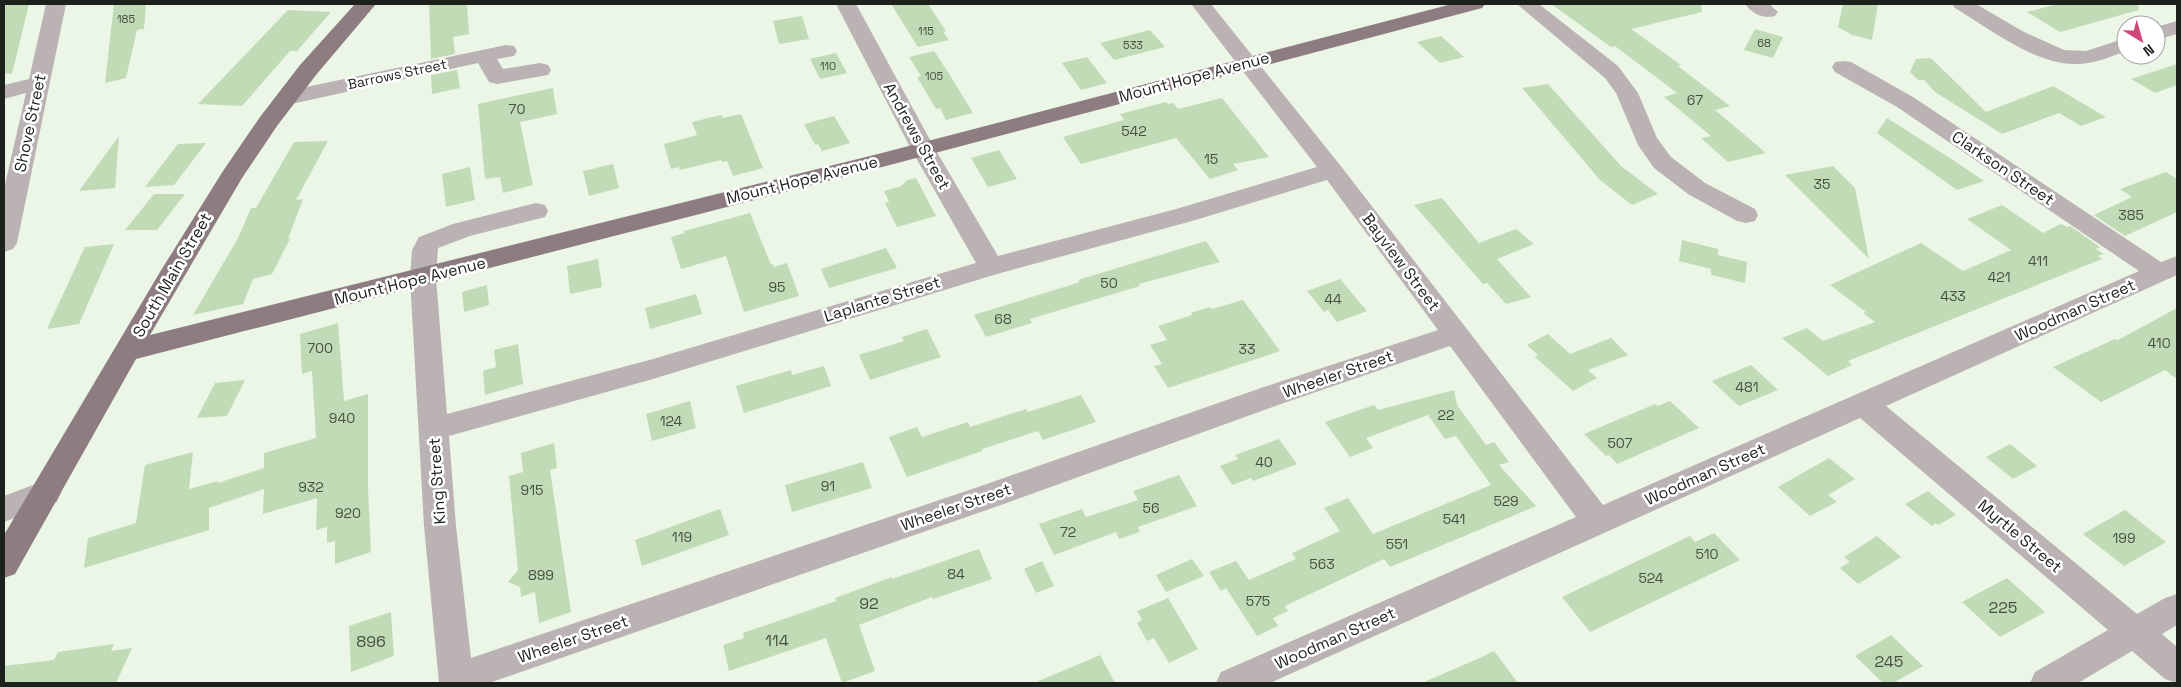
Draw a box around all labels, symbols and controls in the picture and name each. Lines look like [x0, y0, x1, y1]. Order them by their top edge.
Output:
house number: 185 [117, 12, 135, 26]
north arrow [2116, 15, 2166, 65]
house number: 115 [918, 24, 934, 38]
house number: 68 [1757, 36, 1771, 50]
house number: 533 [1123, 38, 1143, 52]
text: N [2140, 40, 2158, 60]
street label: Mount Hope Avenue [1116, 47, 1272, 107]
street label: Barrows Street [346, 55, 448, 93]
house number: 110 [820, 59, 836, 73]
house number: 105 [925, 69, 944, 83]
street label: Shove Street [9, 72, 51, 174]
street label: Andrews Street [879, 79, 955, 193]
house number: 67 [1687, 91, 1703, 109]
house number: 70 [509, 100, 525, 118]
house number: 542 [1121, 122, 1147, 140]
street label: Clarkson Street [1948, 126, 2058, 210]
house number: 15 [1204, 150, 1218, 168]
street label: Mount Hope Avenue [724, 151, 880, 209]
house number: 35 [1814, 175, 1830, 193]
house number: 385 [2118, 206, 2144, 224]
street label: South Main Street [128, 209, 216, 341]
street label: Bayview Street [1357, 209, 1445, 315]
street label: Mount Hope Avenue [332, 252, 488, 310]
house number: 411 [2028, 252, 2048, 270]
house number: 421 [1987, 268, 2011, 286]
street label: Laplante Street [821, 271, 943, 327]
house number: 50 [1100, 274, 1118, 292]
street label: Woodman Street [2012, 274, 2138, 346]
house number: 95 [769, 278, 785, 296]
house number: 433 [1940, 287, 1966, 305]
house number: 44 [1324, 290, 1342, 308]
house number: 68 [994, 310, 1012, 328]
house number: 410 [2147, 334, 2171, 352]
house number: 700 [307, 339, 333, 357]
house number: 33 [1239, 340, 1255, 358]
street label: Wheeler Street [1280, 345, 1396, 403]
house number: 481 [1735, 378, 1759, 396]
house number: 22 [1438, 406, 1454, 424]
house number: 940 [329, 409, 355, 427]
house number: 124 [660, 412, 683, 430]
house number: 507 [1607, 434, 1633, 452]
street label: King Street [423, 437, 451, 525]
street label: Woodman Street [1642, 438, 1768, 510]
house number: 40 [1255, 453, 1273, 471]
house number: 91 [821, 477, 835, 495]
house number: 932 [298, 478, 324, 496]
street label: Wheeler Street [898, 478, 1014, 536]
house number: 915 [521, 481, 543, 499]
house number: 529 [1493, 492, 1519, 510]
street label: Myrtle Street [1974, 495, 2066, 577]
house number: 56 [1143, 499, 1159, 517]
house number: 920 [335, 504, 361, 522]
house number: 541 [1443, 510, 1465, 528]
house number: 72 [1060, 523, 1076, 541]
house number: 119 [672, 528, 692, 546]
house number: 199 [2113, 529, 2136, 547]
house number: 551 [1386, 535, 1408, 553]
house number: 510 [1695, 545, 1719, 563]
house number: 563 [1309, 555, 1335, 573]
house number: 84 [947, 565, 965, 583]
house number: 899 [528, 566, 554, 584]
house number: 524 [1638, 569, 1664, 587]
house number: 575 [1246, 592, 1270, 610]
house number: 92 [859, 593, 879, 614]
house number: 225 [1989, 597, 2017, 618]
street label: Woodman Street [1272, 602, 1398, 674]
street label: Wheeler Street [515, 610, 631, 668]
house number: 114 [765, 630, 789, 651]
house number: 896 [356, 631, 386, 652]
house number: 245 [1875, 651, 1903, 672]

